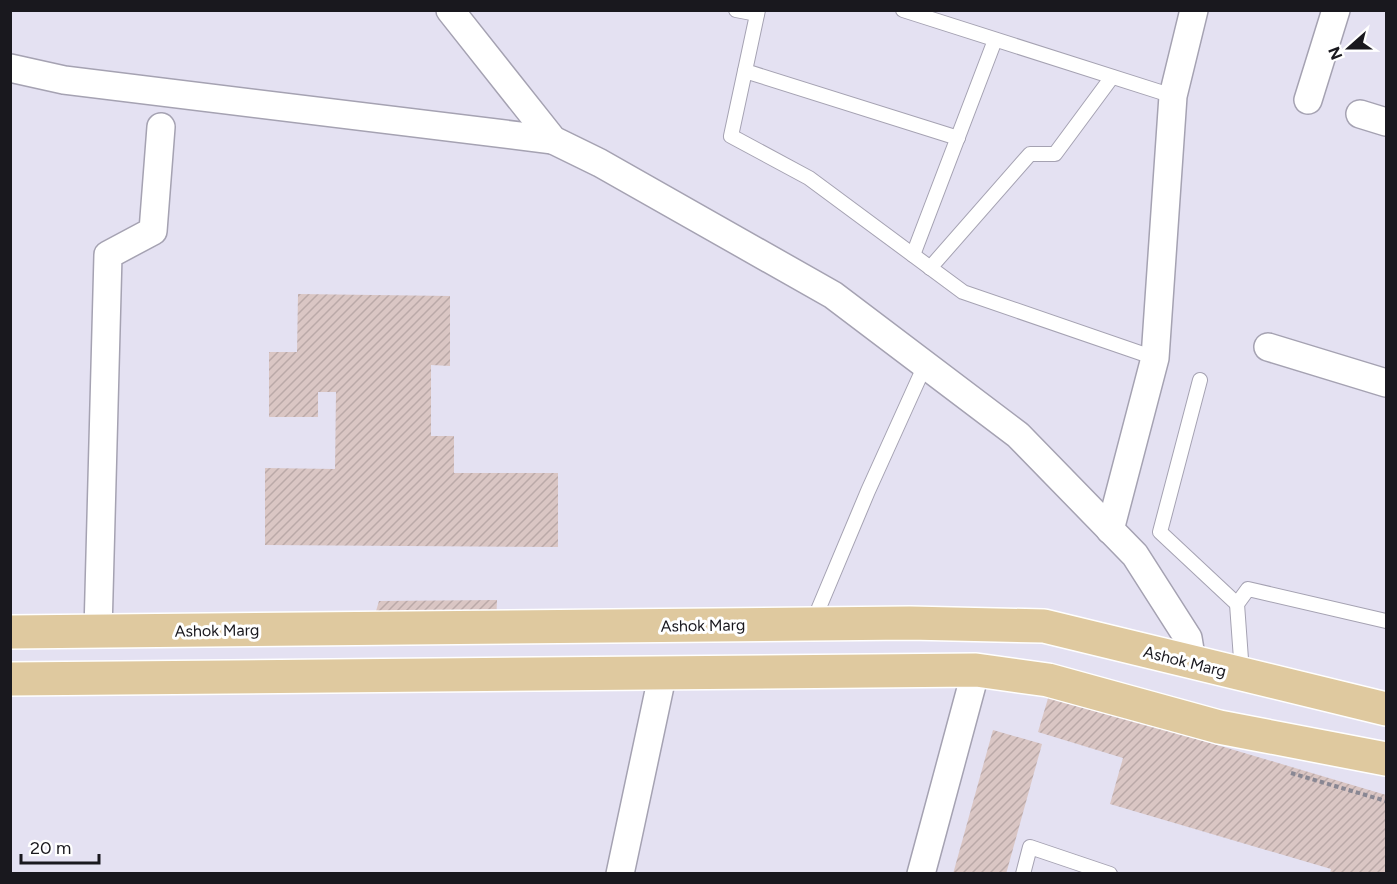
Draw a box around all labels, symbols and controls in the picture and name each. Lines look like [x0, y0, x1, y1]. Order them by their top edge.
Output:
north arrow [1319, 18, 1379, 78]
text: N [1324, 44, 1347, 62]
street label: Ashok Marg [660, 615, 746, 636]
street label: Ashok Marg [174, 620, 260, 641]
street label: Ashok Marg [1141, 642, 1228, 681]
scale bar [21, 827, 99, 865]
text: 20 m [30, 837, 71, 859]

